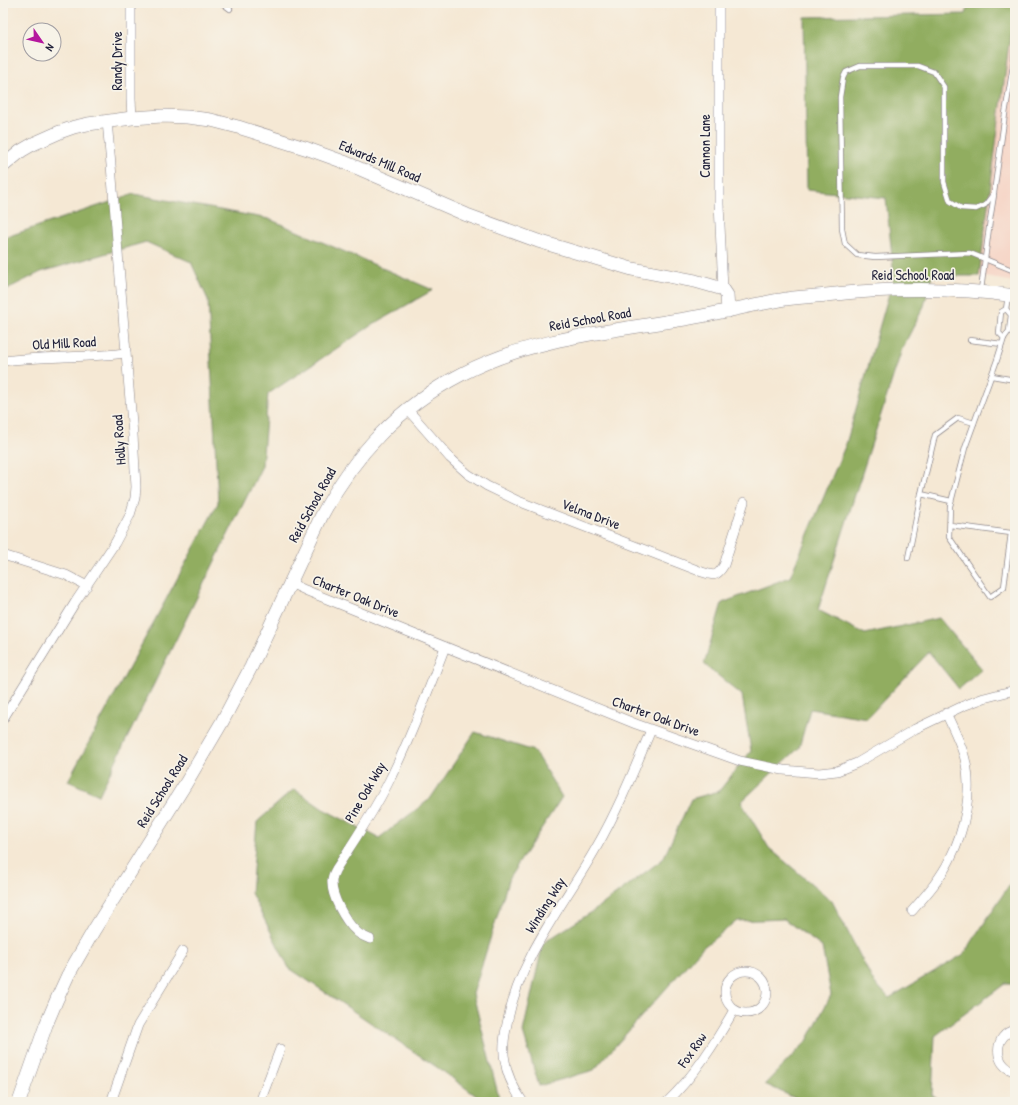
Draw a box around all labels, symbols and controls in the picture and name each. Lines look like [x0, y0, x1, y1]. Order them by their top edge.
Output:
north arrow [22, 22, 62, 62]
street label: Randy Drive [107, 31, 127, 91]
text: N [43, 41, 58, 54]
street label: Cannon Lane [695, 114, 714, 178]
street label: Edwards Mill Road [337, 135, 424, 186]
street label: Reid School Road [872, 265, 955, 284]
street label: Reid School Road [548, 302, 633, 335]
street label: Old Mill Road [32, 331, 97, 354]
street label: Holly Road [107, 414, 131, 466]
street label: Reid School Road [283, 464, 340, 546]
street label: Velma Drive [559, 494, 624, 534]
street label: Charter Oak Drive [310, 569, 403, 622]
street label: Charter Oak Drive [610, 691, 703, 740]
street label: Reid School Road [132, 750, 192, 831]
street label: Pine Oak Way [340, 758, 391, 826]
street label: Winding Way [520, 873, 570, 937]
street label: Fox Row [672, 1028, 711, 1072]

